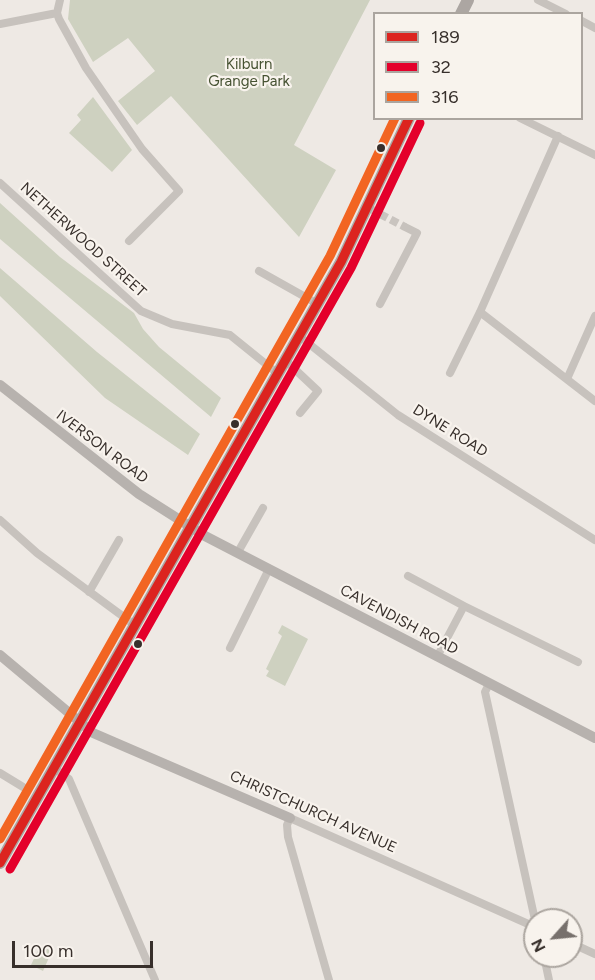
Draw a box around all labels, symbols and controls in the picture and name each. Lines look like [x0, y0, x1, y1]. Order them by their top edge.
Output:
legend [373, 12, 583, 120]
text: 189 [431, 26, 460, 48]
park label: Kilburn Grange Park [208, 56, 290, 91]
text: 32 [431, 56, 451, 78]
text: 316 [431, 86, 458, 108]
unlabelled marker [375, 142, 387, 154]
street label: NETHERWOOD STREET [16, 179, 150, 301]
street label: DYNE ROAD [409, 401, 491, 461]
street label: IVERSON ROAD [52, 407, 152, 487]
unlabelled marker [229, 418, 241, 430]
street label: CAVENDISH ROAD [337, 581, 461, 659]
unlabelled marker [132, 638, 144, 650]
street label: CHRISTCHURCH AVENUE [227, 767, 399, 857]
north arrow [523, 908, 583, 968]
scale bar [15, 929, 156, 967]
text: N [527, 936, 550, 955]
text: 100 m [23, 940, 73, 962]

